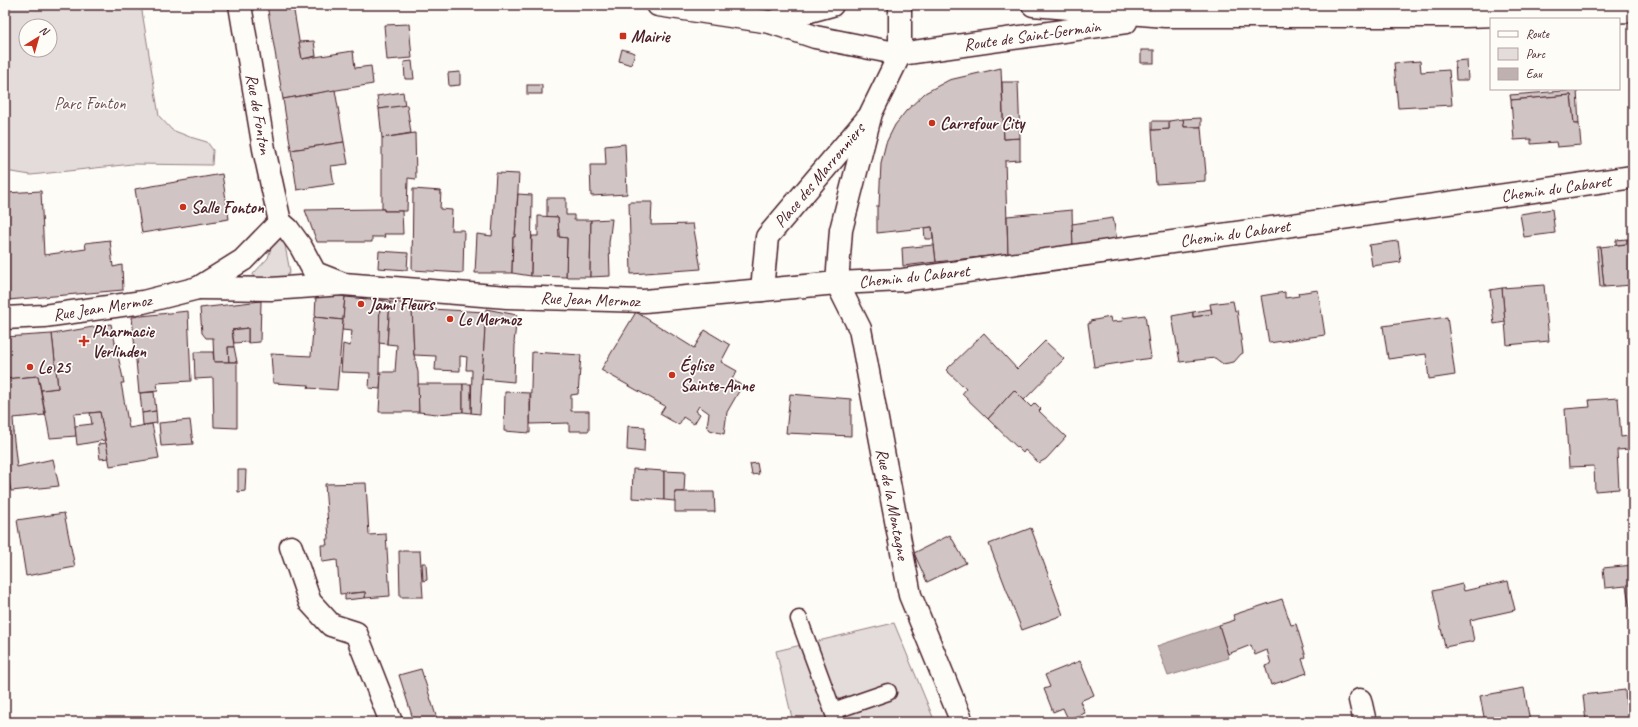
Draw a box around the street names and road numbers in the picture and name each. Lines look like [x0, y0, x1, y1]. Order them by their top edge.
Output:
street label: Route de Saint-Germain [962, 15, 1103, 55]
street label: Rue de Fonton [241, 72, 276, 157]
street label: Place des Marronniers [770, 117, 871, 232]
street label: Chemin du Cabaret [1500, 170, 1615, 207]
street label: Chemin du Cabaret [1179, 215, 1294, 252]
street label: Chemin du Cabaret [858, 260, 973, 293]
street label: Rue Jean Mermoz [540, 287, 642, 312]
street label: Rue Jean Mermoz [51, 289, 154, 326]
street label: Rue de la Montagne [871, 447, 914, 563]

